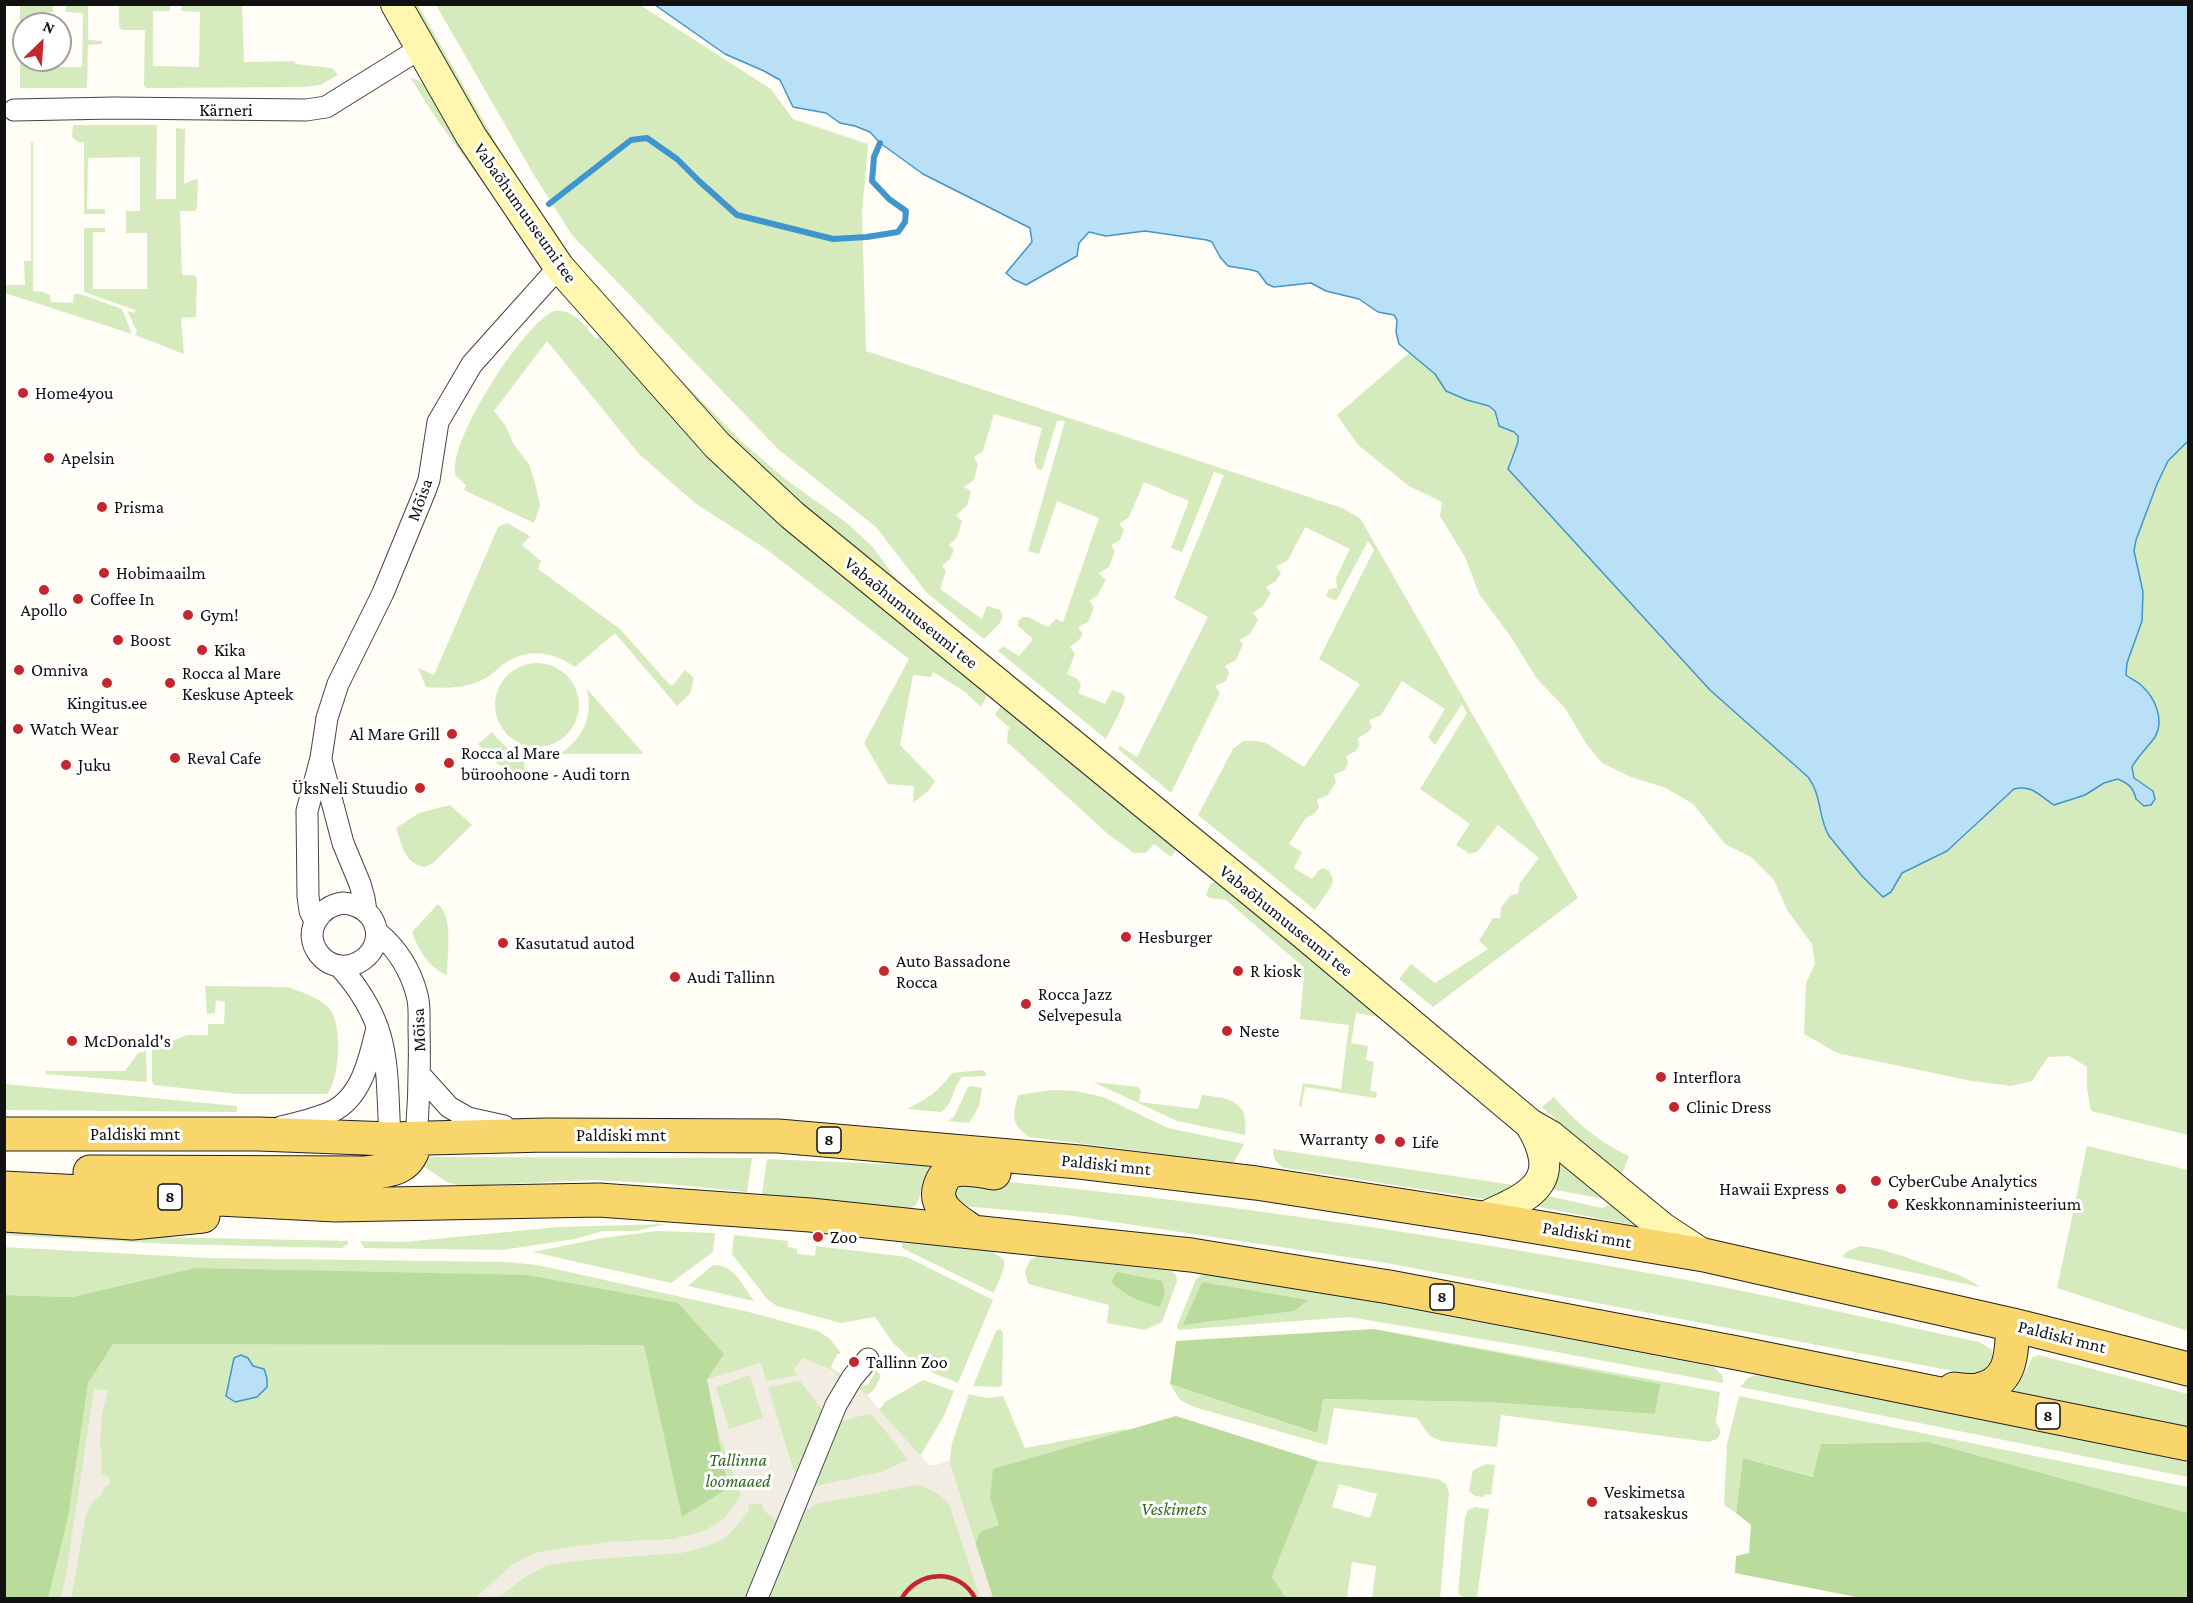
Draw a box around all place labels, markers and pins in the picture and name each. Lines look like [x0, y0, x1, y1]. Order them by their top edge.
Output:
place label: Home4you [35, 382, 114, 404]
marker: Home4you [16, 386, 30, 400]
place label: Apelsin [61, 447, 115, 469]
marker: Apelsin [42, 451, 56, 465]
place label: Prisma [114, 496, 164, 518]
marker: Prisma [95, 500, 109, 514]
place label: Hobimaailm [116, 562, 206, 584]
marker: Hobimaailm [97, 566, 111, 580]
marker: Apollo [37, 583, 51, 597]
place label: Coffee In [90, 588, 154, 610]
marker: Coffee In [71, 592, 85, 606]
place label: Apollo [21, 599, 67, 621]
place label: Gym! [200, 604, 239, 626]
marker: Gym! [181, 608, 195, 622]
place label: Boost [130, 629, 171, 651]
marker: Boost [111, 633, 125, 647]
place label: Kika [214, 639, 246, 661]
marker: Kika [195, 643, 209, 657]
place label: Omniva [31, 659, 88, 681]
place label: Rocca al Mare Keskuse Apteek [182, 662, 293, 704]
marker: Omniva [12, 663, 26, 677]
marker: Kingitus.ee [100, 676, 114, 690]
marker: Rocca al Mare Keskuse Apteek [163, 676, 177, 690]
place label: Kingitus.ee [67, 692, 147, 714]
place label: Watch Wear [30, 718, 119, 740]
marker: Watch Wear [11, 722, 25, 736]
place label: Al Mare Grill [349, 723, 440, 745]
marker: Al Mare Grill [445, 727, 459, 741]
place label: Rocca al Mare büroohoone - Audi torn [461, 742, 630, 784]
place label: Reval Cafe [187, 747, 261, 769]
marker: Reval Cafe [168, 751, 182, 765]
place label: Juku [78, 754, 111, 776]
marker: Rocca al Mare büroohoone - Audi torn [442, 756, 456, 770]
marker: Juku [59, 758, 73, 772]
place label: ÜksNeli Stuudio [292, 777, 408, 799]
marker: ÜksNeli Stuudio [413, 781, 427, 795]
place label: Hesburger [1138, 926, 1212, 948]
marker: Hesburger [1119, 930, 1133, 944]
place label: Kasutatud autod [515, 932, 635, 954]
marker: Kasutatud autod [496, 936, 510, 950]
place label: Auto Bassadone Rocca [896, 950, 1010, 992]
place label: R kiosk [1250, 960, 1301, 982]
marker: Auto Bassadone Rocca [877, 964, 891, 978]
marker: R kiosk [1231, 964, 1245, 978]
place label: Audi Tallinn [687, 966, 775, 988]
marker: Audi Tallinn [668, 970, 682, 984]
place label: Rocca Jazz Selvepesula [1038, 983, 1122, 1026]
marker: Rocca Jazz Selvepesula [1019, 997, 1033, 1011]
place label: Neste [1239, 1020, 1279, 1042]
marker: Neste [1220, 1024, 1234, 1038]
place label: McDonald's [84, 1030, 171, 1052]
marker: McDonald's [65, 1034, 79, 1048]
place label: Interflora [1673, 1066, 1741, 1088]
marker: Interflora [1654, 1070, 1668, 1084]
place label: Clinic Dress [1686, 1096, 1771, 1118]
marker: Clinic Dress [1667, 1100, 1681, 1114]
place label: Warranty [1299, 1128, 1368, 1150]
place label: Life [1412, 1131, 1439, 1153]
marker: Warranty [1373, 1132, 1387, 1146]
marker: Life [1393, 1135, 1407, 1149]
place label: CyberCube Analytics [1888, 1170, 2037, 1192]
marker: CyberCube Analytics [1869, 1174, 1883, 1188]
place label: Hawaii Express [1719, 1178, 1829, 1200]
marker: Hawaii Express [1834, 1182, 1848, 1196]
place label: Keskkonnaministeerium [1905, 1193, 2081, 1215]
marker: Keskkonnaministeerium [1886, 1197, 1900, 1211]
place label: Zoo [830, 1226, 857, 1248]
marker: Zoo [811, 1230, 825, 1244]
place label: Tallinn Zoo [866, 1351, 948, 1373]
marker: Tallinn Zoo [847, 1355, 861, 1369]
place label: Veskimetsa ratsakeskus [1604, 1481, 1688, 1524]
marker: Veskimetsa ratsakeskus [1585, 1495, 1599, 1509]

